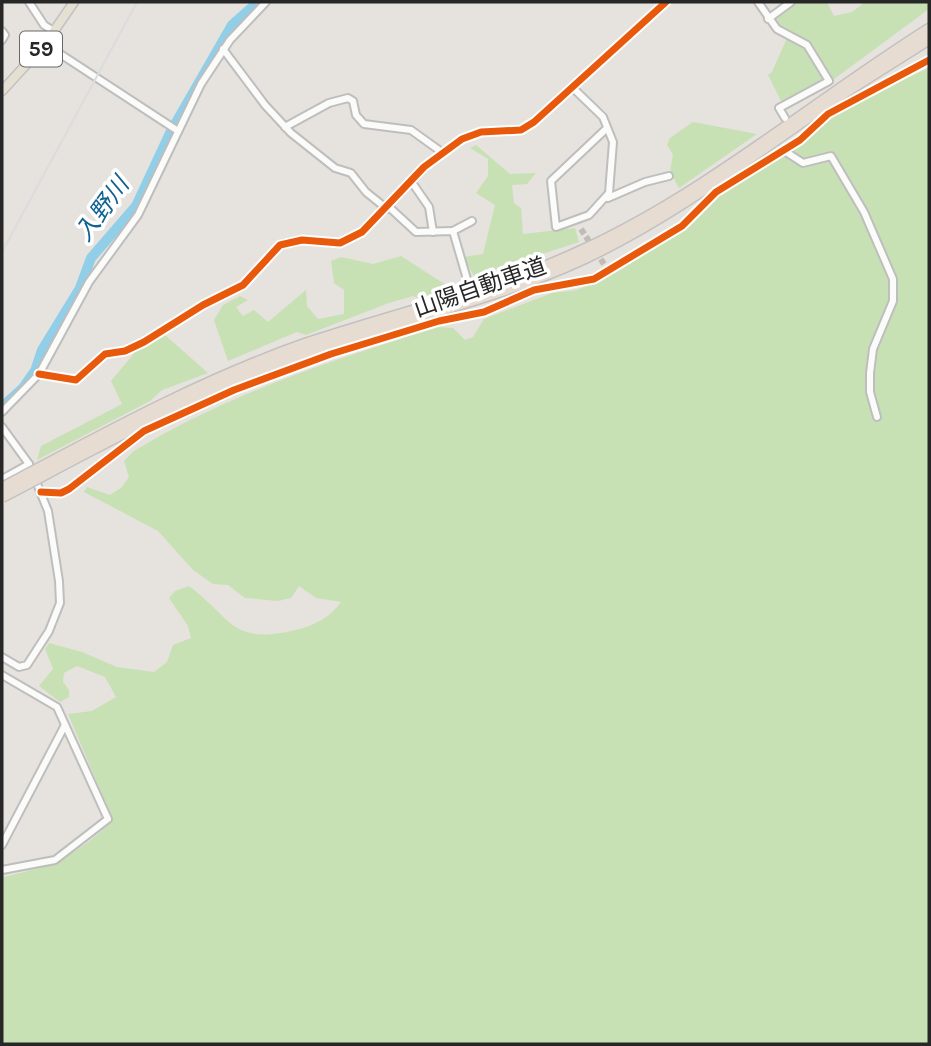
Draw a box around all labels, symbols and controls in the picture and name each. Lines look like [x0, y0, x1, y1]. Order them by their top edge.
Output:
road number: 59 [20, 32, 62, 66]
water label: 入野川 [70, 169, 136, 246]
street label: 山陽自動車道 [411, 252, 550, 323]

